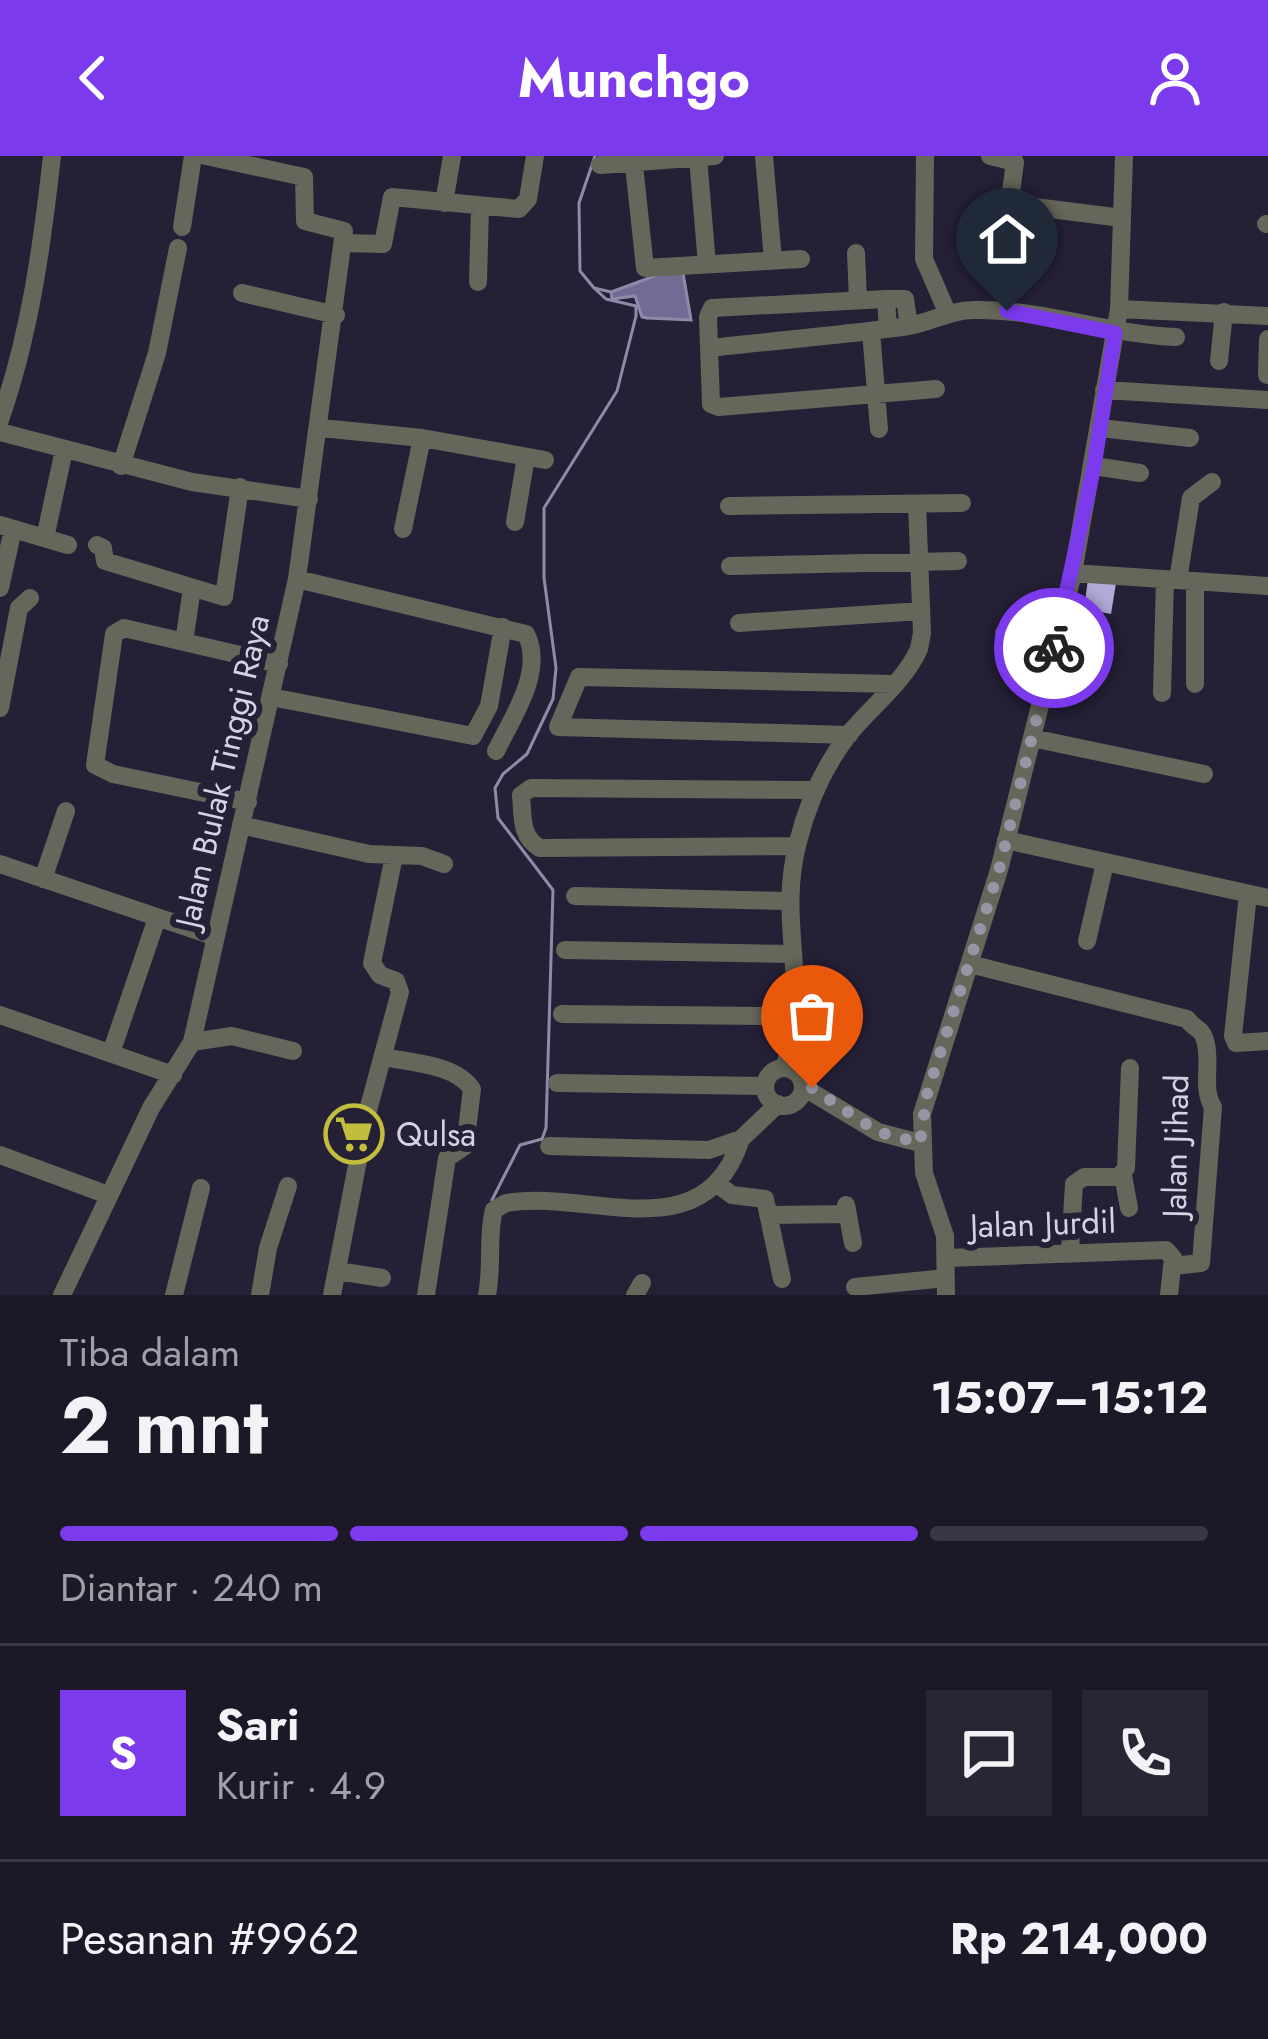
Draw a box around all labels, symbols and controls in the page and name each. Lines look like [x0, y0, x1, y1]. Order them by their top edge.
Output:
text: Munchgo [518, 39, 750, 117]
icon: back [60, 45, 126, 111]
icon: person [1142, 45, 1208, 111]
pin [956, 188, 1058, 311]
icon: home [974, 206, 1040, 272]
courier [994, 588, 1114, 708]
street label: Jalan Bulak Tinggi Raya [163, 610, 281, 936]
icon: bike [1021, 615, 1087, 681]
pin [761, 965, 863, 1088]
icon: bag [779, 983, 845, 1049]
street label: Jalan Jihad [1151, 1074, 1200, 1222]
supermarket icon: Qulsa [323, 1103, 385, 1165]
place label: Qulsa [396, 1111, 476, 1158]
street label: Jalan Jurdil [965, 1197, 1117, 1250]
text: Tiba dalam [60, 1324, 240, 1381]
text: 15:07–15:12 [931, 1365, 1208, 1430]
text: 2 mnt [60, 1370, 268, 1482]
text: Diantar · 240 m [60, 1559, 323, 1616]
button: chat [926, 1690, 1052, 1816]
button: phone [1082, 1690, 1208, 1816]
text: Sari [216, 1692, 299, 1757]
text: S [109, 1720, 137, 1785]
text: Kurir · 4.9 [216, 1757, 386, 1814]
text: Pesanan #9962 [60, 1906, 359, 1971]
text: Rp 214,000 [950, 1906, 1208, 1971]

